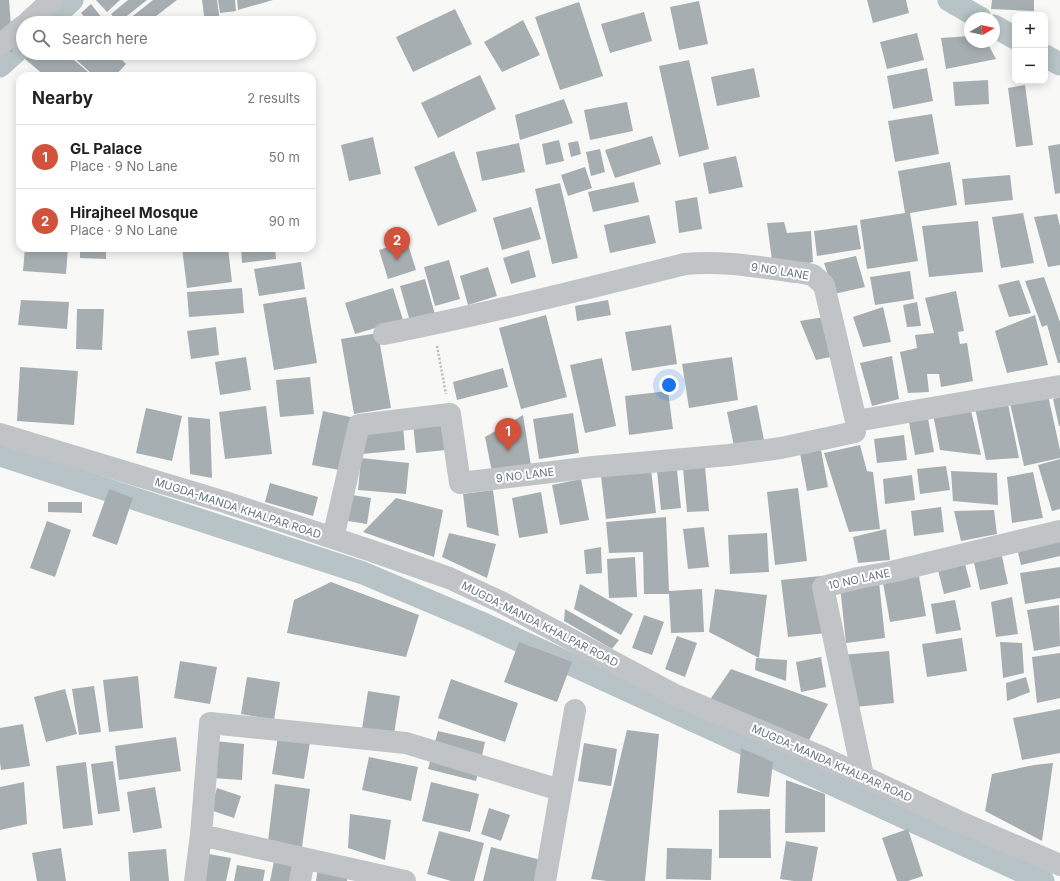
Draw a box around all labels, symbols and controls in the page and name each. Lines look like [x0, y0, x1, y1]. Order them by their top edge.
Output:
north arrow [964, 12, 1000, 48]
map controls [1012, 12, 1048, 84]
button: + [1012, 12, 1048, 48]
search box [16, 16, 316, 60]
icon: search [30, 27, 52, 49]
text: Search here [62, 29, 148, 48]
button: − [1012, 48, 1048, 84]
text: Nearby [32, 88, 93, 108]
text: 2 results [247, 90, 300, 106]
text: GL Palace [70, 139, 142, 158]
text: 1 [42, 149, 48, 165]
text: 50 m [269, 149, 300, 165]
text: Place · 9 No Lane [70, 158, 178, 174]
text: Hirajheel Mosque [70, 203, 198, 222]
text: 2 [41, 213, 49, 229]
text: 90 m [269, 213, 300, 229]
text: Place · 9 No Lane [70, 222, 178, 238]
pin: 2 [384, 227, 410, 260]
street label: 9 NO LANE [750, 260, 810, 282]
your location [659, 375, 679, 395]
pin: 1 [495, 418, 521, 451]
street label: 9 NO LANE [495, 464, 555, 486]
street label: MUGDA-MANDA KHALPAR ROAD [153, 474, 323, 542]
street label: 10 NO LANE [827, 566, 891, 592]
street label: MUGDA-MANDA KHALPAR ROAD [459, 578, 621, 670]
street label: MUGDA-MANDA KHALPAR ROAD [750, 721, 914, 805]

